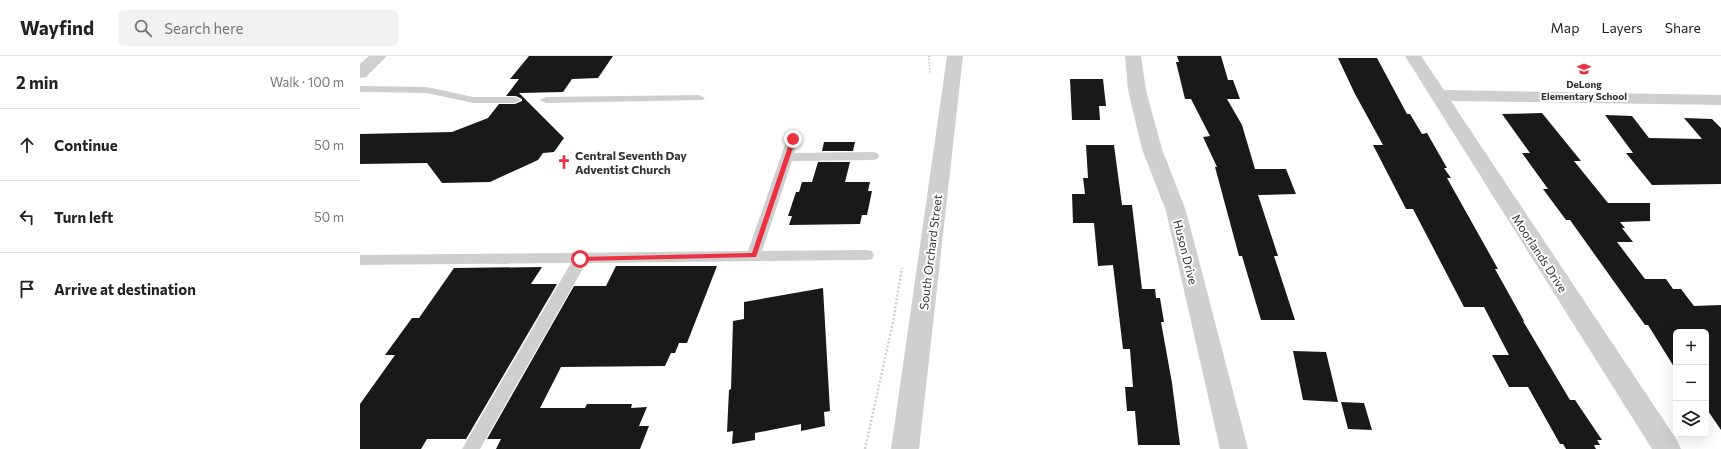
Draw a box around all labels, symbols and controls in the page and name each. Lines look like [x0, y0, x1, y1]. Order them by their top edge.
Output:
search box [118, 10, 398, 46]
text: Wayfind [20, 16, 94, 39]
icon: search [132, 17, 154, 39]
text: Search here [164, 19, 244, 37]
text: Map [1551, 19, 1579, 36]
text: Layers [1601, 19, 1643, 36]
text: Share [1665, 19, 1701, 36]
school or university icon: DeLong Elementary School [1576, 61, 1592, 77]
text: 2 min [16, 72, 58, 93]
text: Walk · 100 m [270, 74, 344, 90]
place label: DeLong Elementary School [1541, 78, 1627, 102]
route end [784, 130, 802, 148]
icon: ahead [16, 134, 38, 156]
text: Continue [54, 136, 118, 154]
text: 50 m [314, 137, 344, 153]
place label: Central Seventh Day Adventist Church [575, 148, 687, 176]
church icon: Central Seventh Day Adventist Church [556, 154, 572, 170]
street label: South Orchard Street [916, 193, 944, 311]
icon: left [16, 206, 38, 228]
text: Turn left [54, 208, 113, 226]
text: 50 m [314, 209, 344, 225]
street label: Moorlands Drive [1509, 211, 1571, 295]
street label: Huson Drive [1171, 218, 1201, 286]
route start [571, 250, 589, 268]
icon: arrive [16, 278, 38, 300]
text: Arrive at destination [54, 280, 196, 298]
map controls [1673, 329, 1709, 437]
button: + [1673, 329, 1709, 365]
button: − [1673, 365, 1709, 401]
button: layers [1673, 401, 1709, 437]

